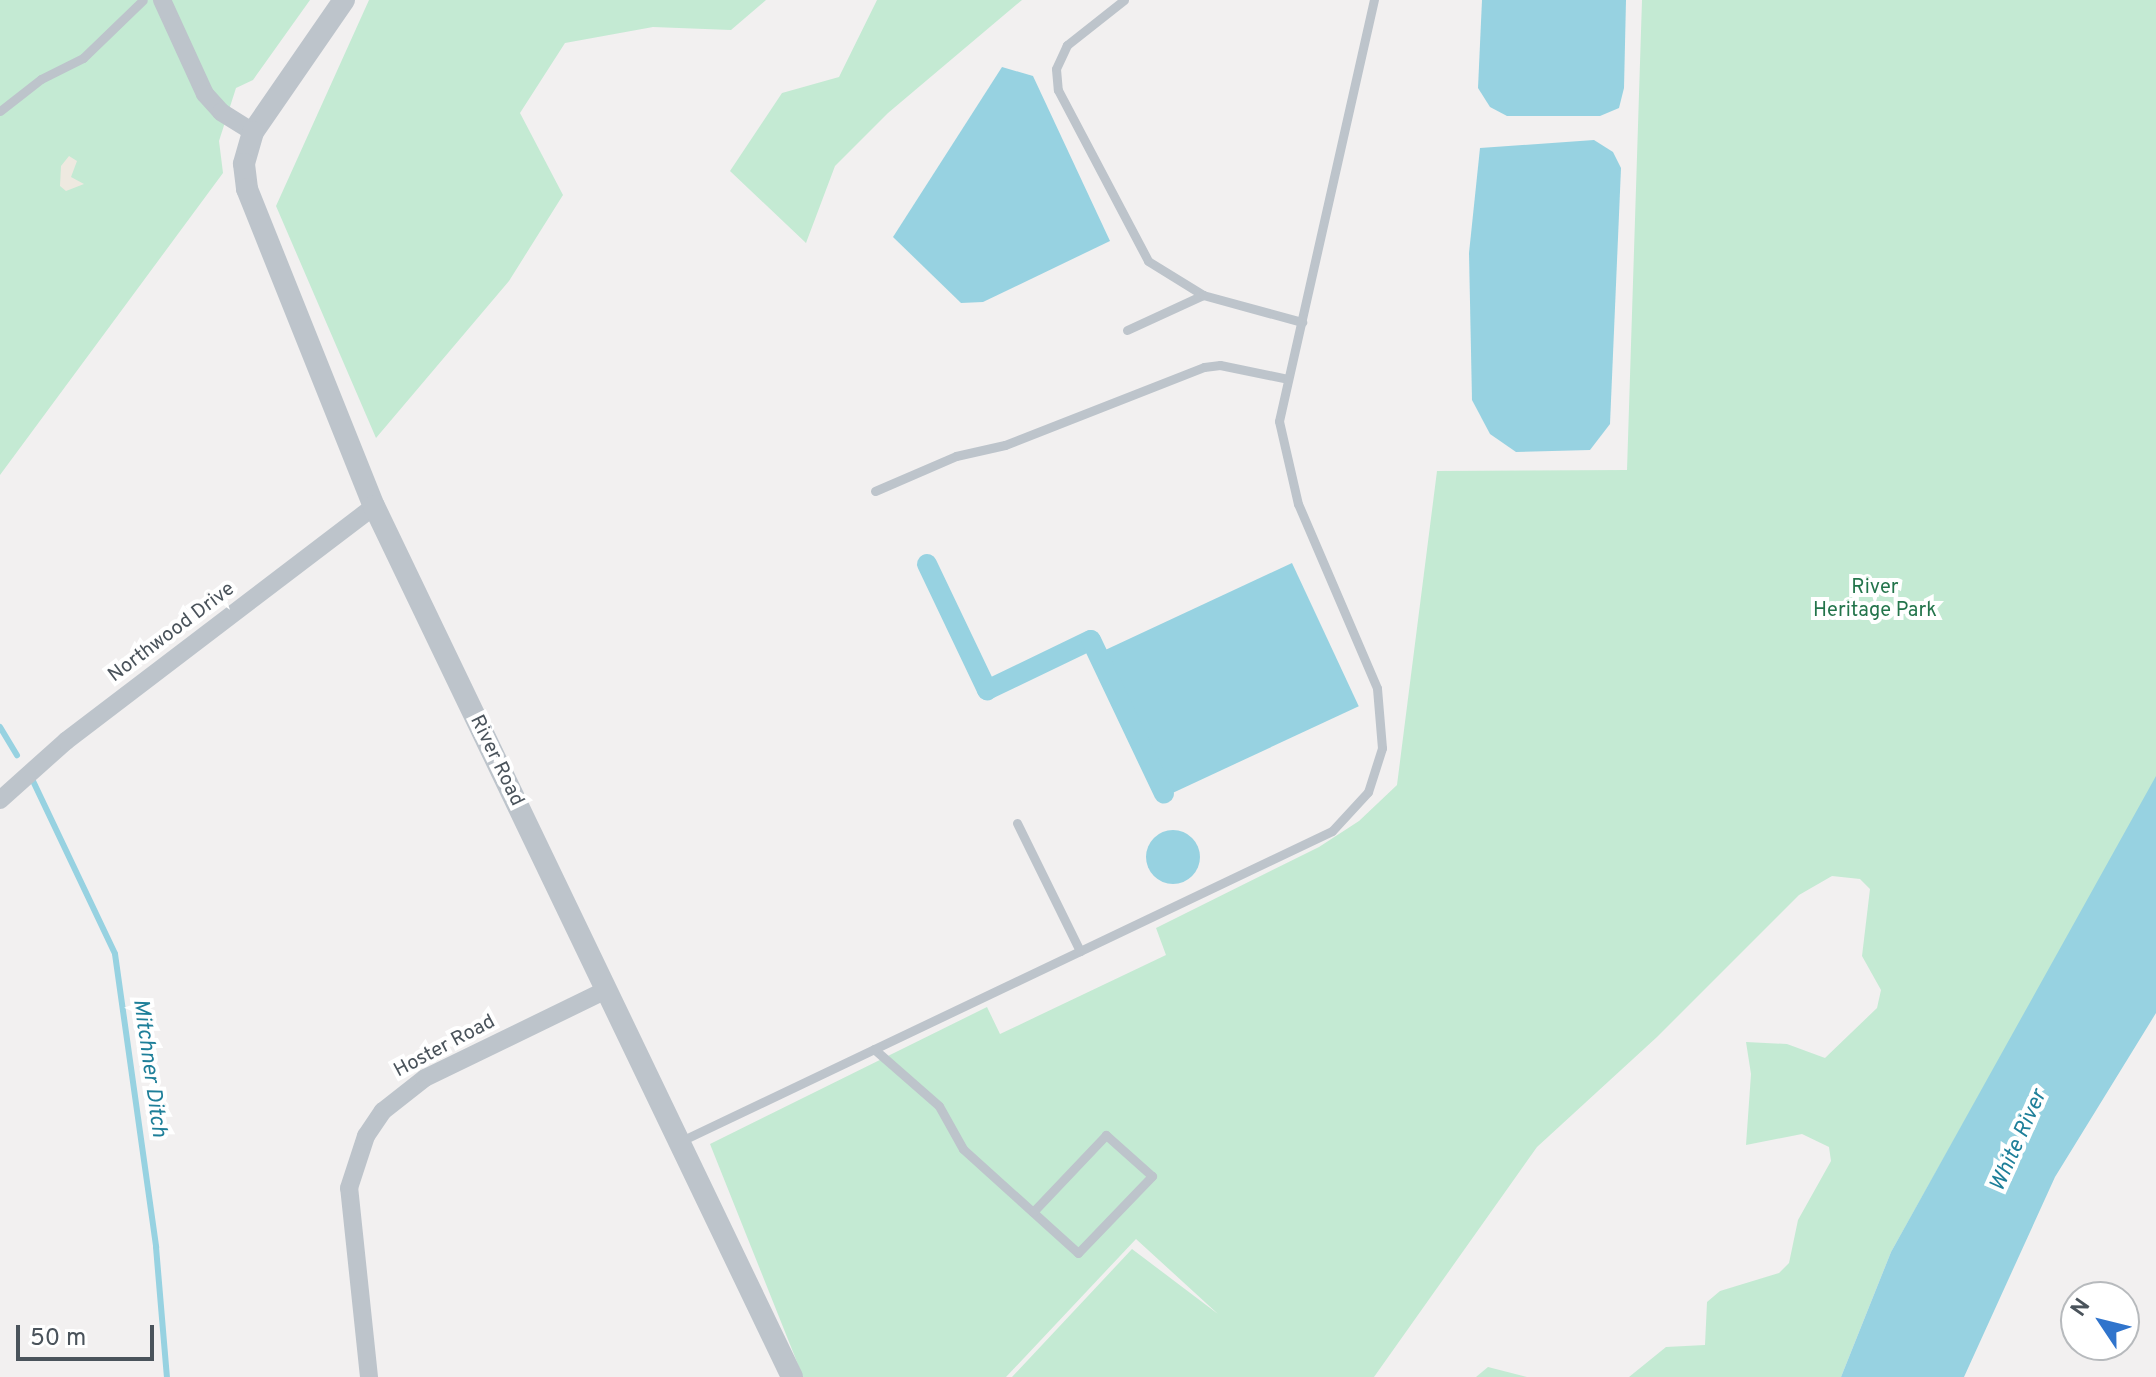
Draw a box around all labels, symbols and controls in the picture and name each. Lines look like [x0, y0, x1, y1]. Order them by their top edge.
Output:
park label: River Heritage Park [1813, 576, 1937, 623]
street label: Northwood Drive [104, 578, 240, 688]
street label: River Road [464, 712, 528, 810]
water label: Mitchner Ditch [126, 997, 172, 1139]
street label: Hoster Road [390, 1010, 500, 1084]
water label: White River [1985, 1086, 2053, 1196]
north arrow [2060, 1281, 2140, 1361]
text: N [2066, 1294, 2097, 1322]
scale bar [20, 1309, 158, 1359]
text: 50 m [30, 1324, 86, 1354]

